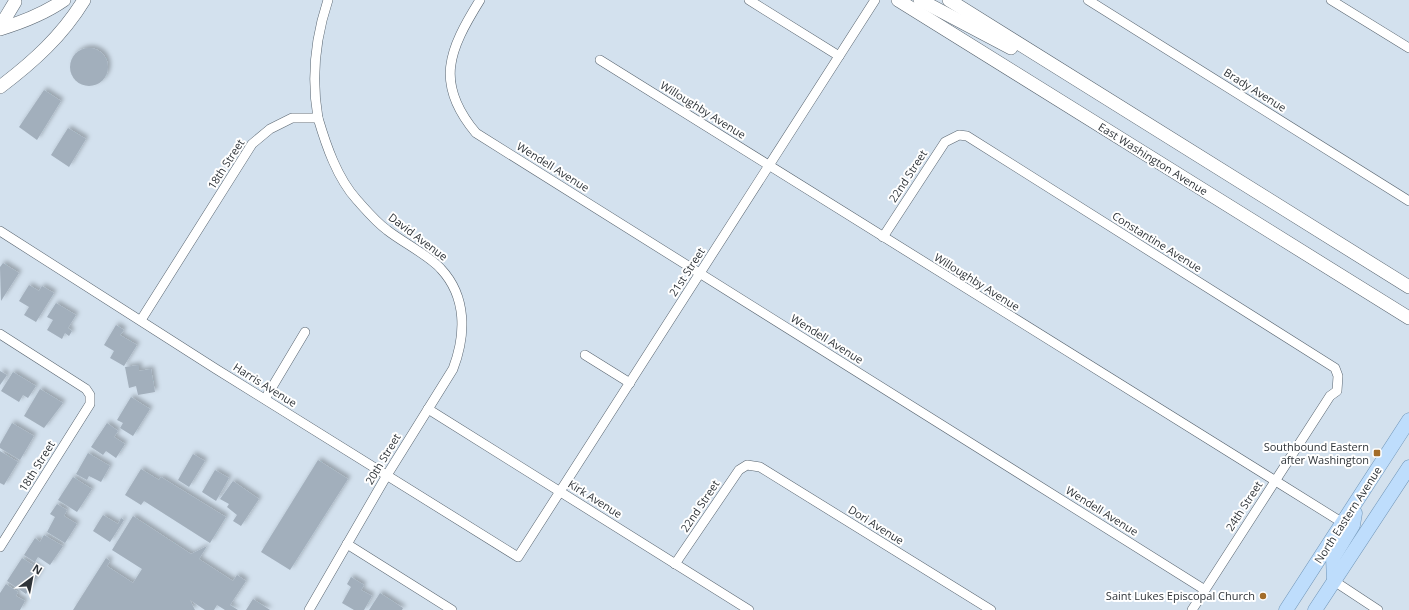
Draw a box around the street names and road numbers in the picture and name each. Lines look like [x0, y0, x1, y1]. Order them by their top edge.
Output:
street label: Brady Avenue [1221, 64, 1289, 115]
street label: Willoughby Avenue [658, 77, 749, 142]
street label: East Washington Avenue [1096, 119, 1211, 198]
street label: 18th Street [204, 136, 247, 192]
street label: Wendell Avenue [514, 138, 592, 195]
street label: 22nd Street [885, 147, 930, 205]
street label: Constantine Avenue [1110, 208, 1205, 275]
street label: David Avenue [386, 209, 451, 264]
street label: 21st Street [665, 244, 708, 299]
street label: Willoughby Avenue [932, 249, 1023, 314]
street label: Wendell Avenue [788, 310, 866, 367]
street label: Harris Avenue [231, 359, 300, 410]
street label: 20th Street [362, 430, 404, 487]
street label: 18th Street [15, 438, 58, 494]
street label: North Eastern Avenue [1311, 463, 1385, 566]
street label: Kirk Avenue [565, 476, 625, 521]
street label: 22nd Street [677, 477, 723, 535]
street label: 24th Street [1222, 478, 1265, 534]
street label: Wendell Avenue [1063, 482, 1141, 539]
street label: Dori Avenue [846, 502, 907, 548]

